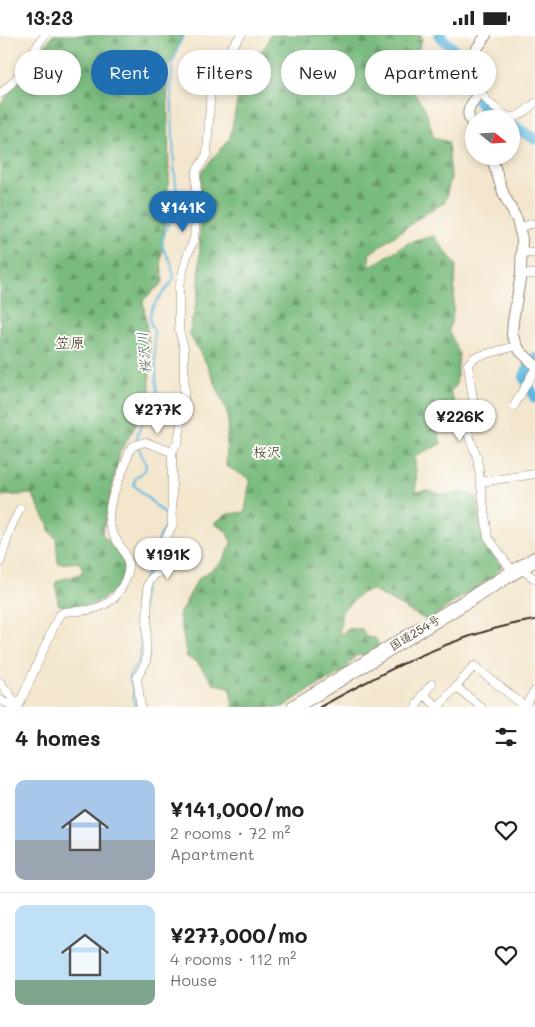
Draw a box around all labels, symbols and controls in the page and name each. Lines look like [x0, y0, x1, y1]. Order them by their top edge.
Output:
text: 13:23 [25, 5, 73, 30]
chip: Buy [15, 50, 81, 95]
chip: Rent [91, 50, 168, 95]
chip: Filters [178, 50, 271, 95]
chip: New [281, 50, 355, 95]
chip: Apartment [365, 50, 496, 95]
north arrow [465, 110, 520, 165]
map controls [465, 110, 520, 165]
pin: ¥141K [148, 191, 218, 233]
text: ¥141K [160, 196, 206, 217]
water label: 桜沢川 [132, 331, 155, 375]
district label: 笠原 [55, 332, 85, 352]
pin: ¥277K [123, 393, 193, 435]
text: ¥277K [134, 398, 182, 419]
pin: ¥226K [425, 399, 495, 442]
text: ¥226K [436, 405, 484, 426]
district label: 桜沢 [253, 442, 281, 461]
pin: ¥191K [133, 537, 203, 580]
text: ¥191K [146, 543, 190, 564]
street label: 国道254号 [386, 611, 443, 654]
icon: filters [492, 723, 520, 751]
text: 4 homes [15, 724, 101, 751]
text: ¥141,000/mo [170, 795, 304, 822]
icon: home [55, 800, 115, 860]
icon: heart [492, 816, 520, 844]
text: 2 rooms · 72 m² [170, 822, 291, 843]
text: Apartment [170, 843, 255, 864]
text: ¥277,000/mo [170, 921, 308, 948]
icon: home [55, 925, 115, 985]
icon: heart [492, 941, 520, 969]
text: 4 rooms · 112 m² [170, 948, 296, 969]
text: House [170, 969, 217, 990]

